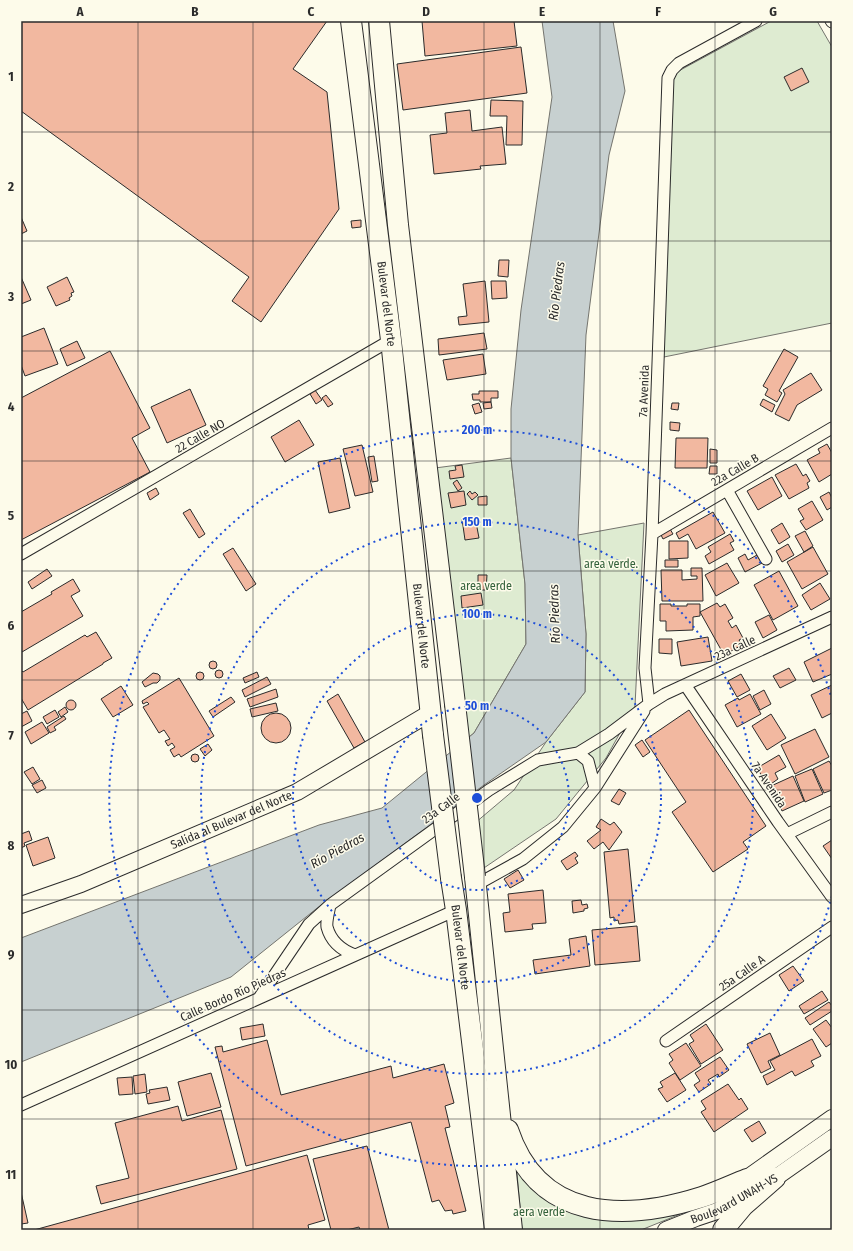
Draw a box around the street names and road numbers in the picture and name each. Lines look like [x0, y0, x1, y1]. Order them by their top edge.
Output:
street label: Bulevar del Norte [374, 260, 399, 347]
street label: 7a Avenida [636, 364, 652, 417]
street label: 22 Calle NO [173, 416, 227, 456]
street label: 22a Calle B [709, 451, 762, 489]
street label: Bulevar del Norte [410, 582, 433, 669]
street label: 23a Calle [712, 632, 758, 663]
street label: 7a Avenida [749, 759, 790, 811]
street label: Salida al Bulevar del Norte [168, 788, 294, 852]
street label: 23a Calle [419, 790, 463, 826]
street label: Bulevar del Norte [448, 904, 473, 991]
street label: 25a Calle A [716, 952, 768, 994]
street label: Calle Bordo Río Piedras [178, 965, 288, 1025]
street label: Boulevard UNAH-VS [688, 1171, 780, 1227]

